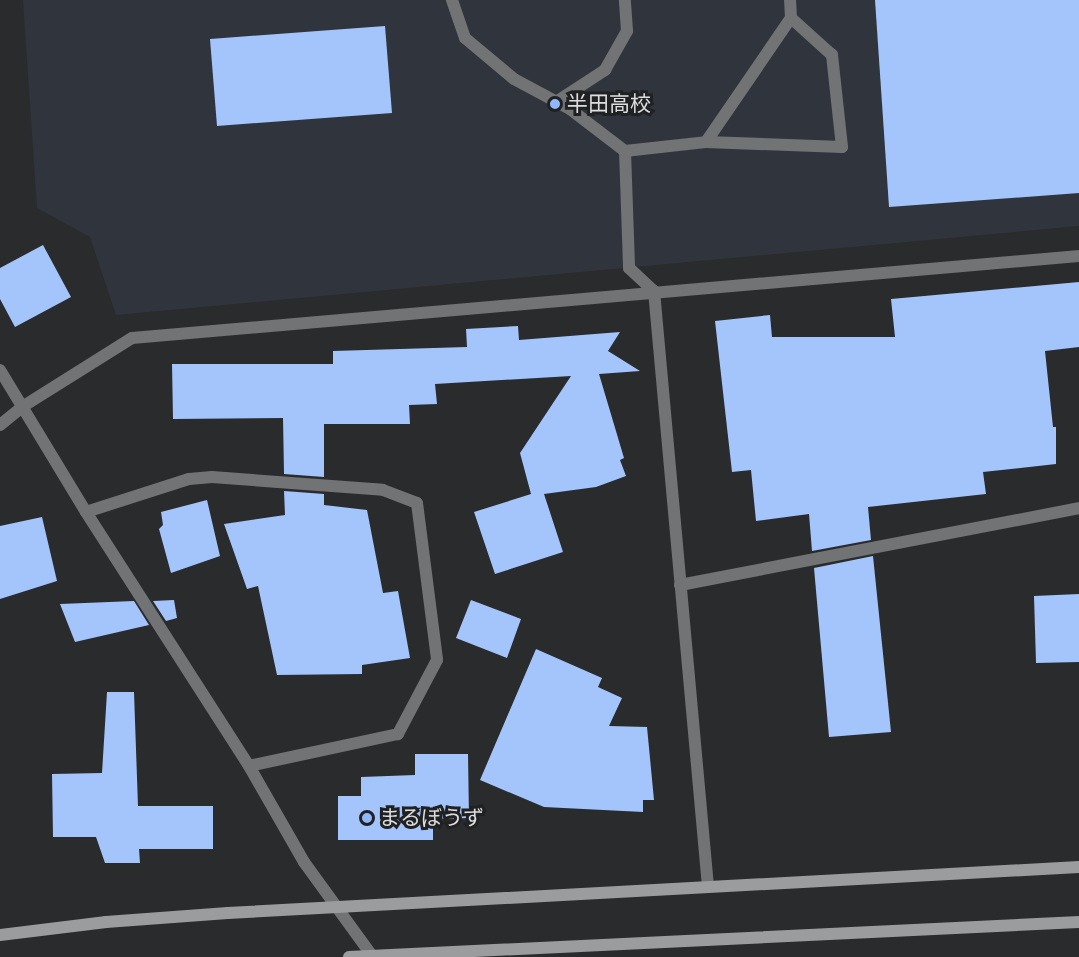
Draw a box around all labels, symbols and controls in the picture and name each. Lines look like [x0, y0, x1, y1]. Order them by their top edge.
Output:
place label: 半田高校 [567, 91, 651, 117]
marker: 半田高校 [548, 97, 562, 111]
place label: まるぼうず [379, 805, 484, 831]
marker: まるぼうず [360, 811, 374, 825]

